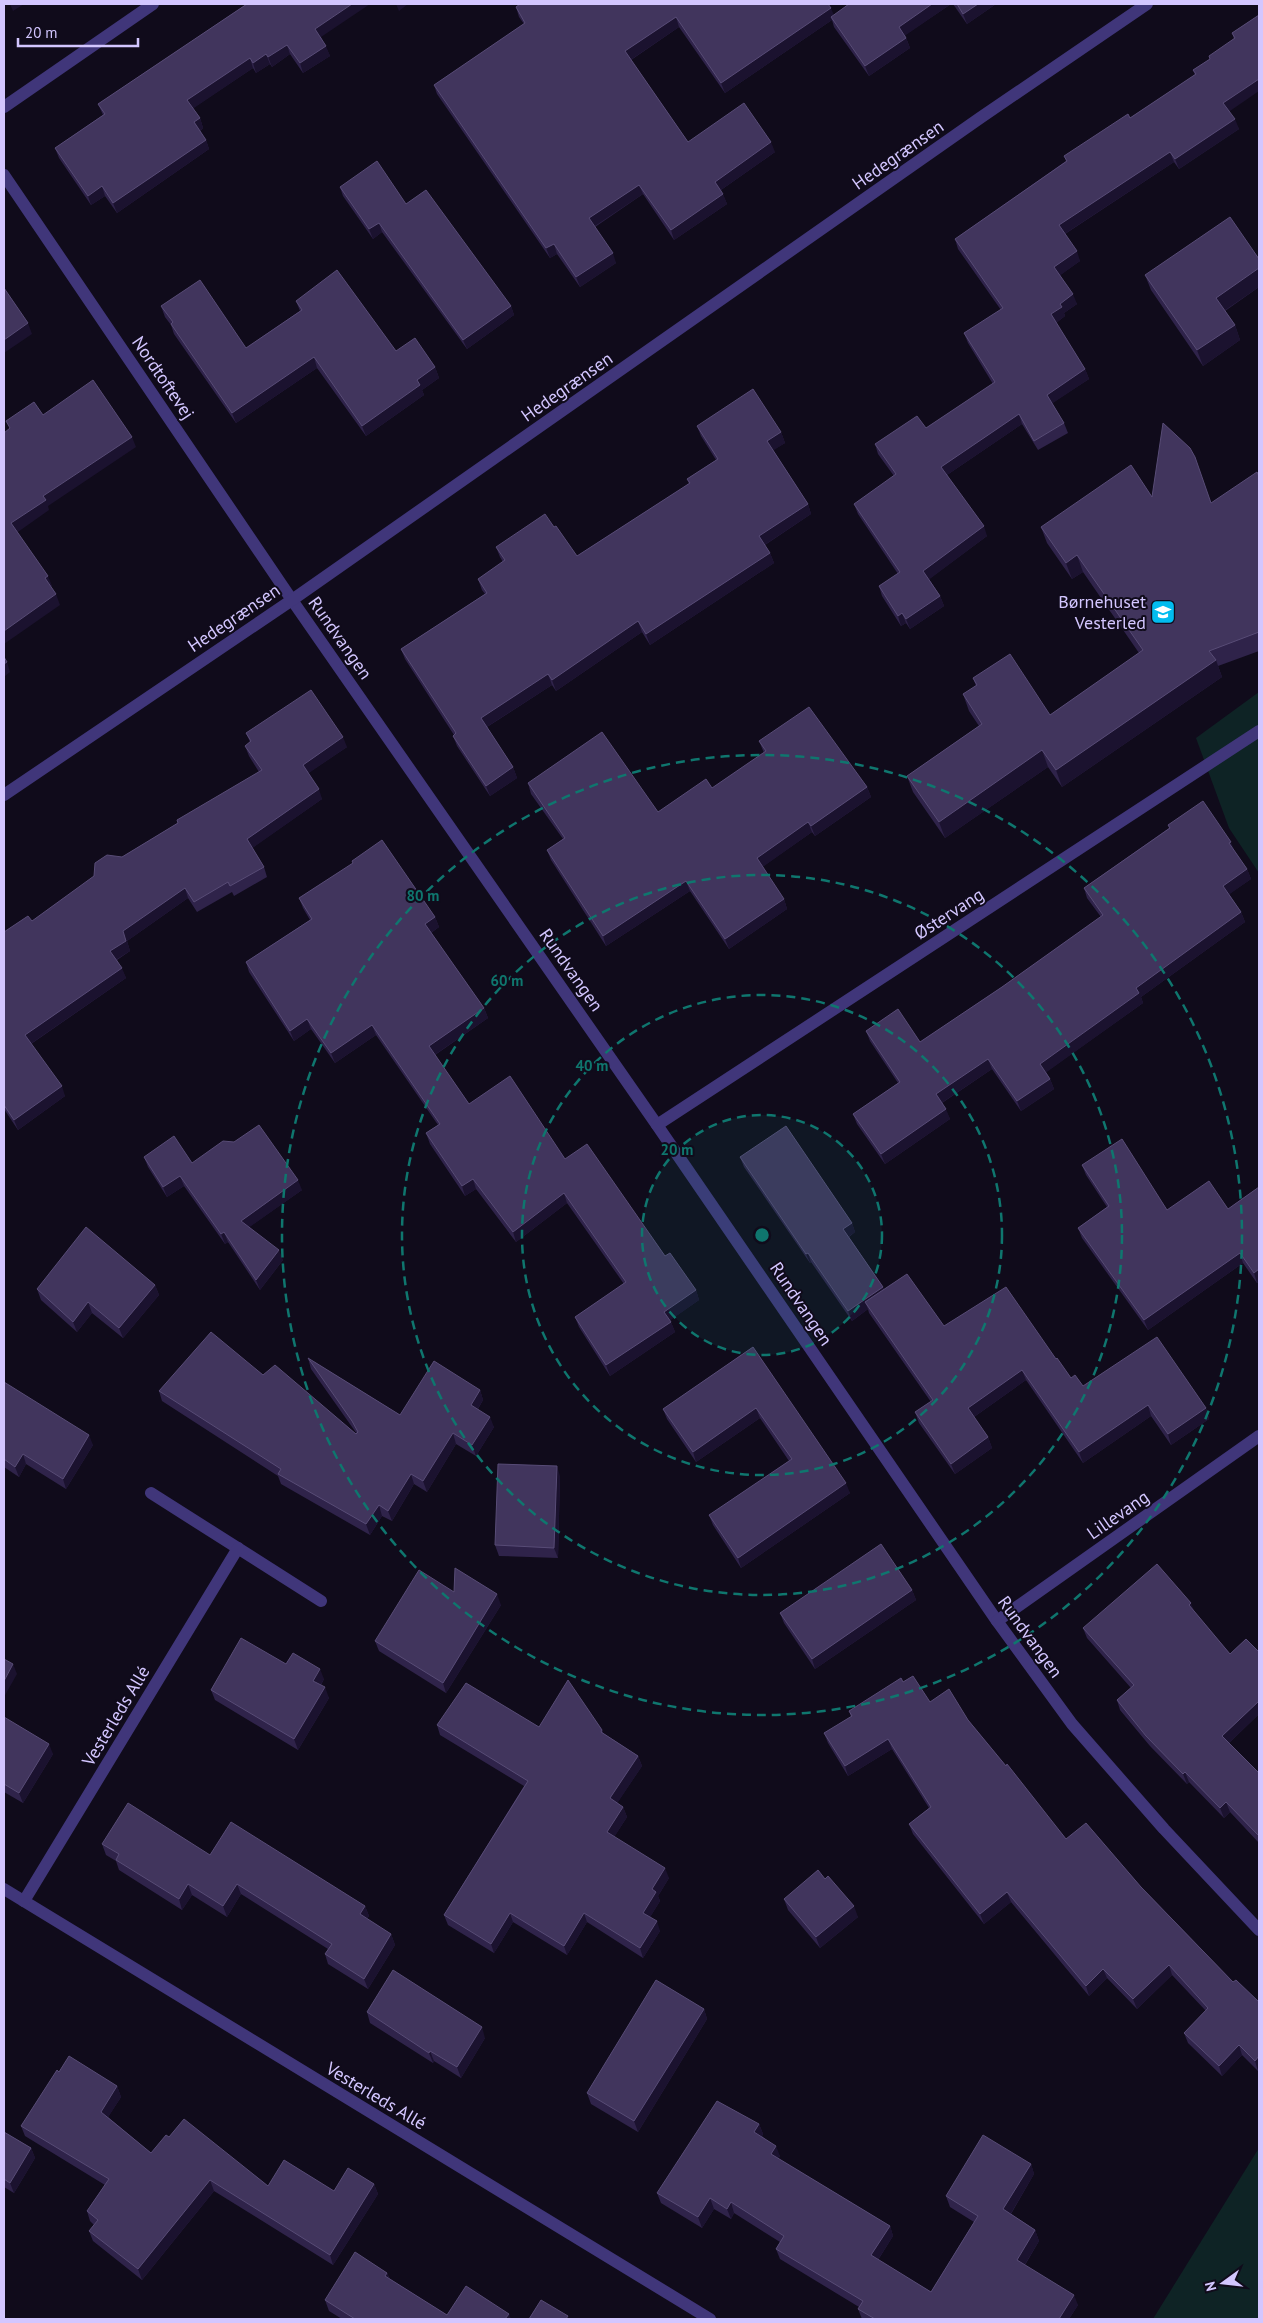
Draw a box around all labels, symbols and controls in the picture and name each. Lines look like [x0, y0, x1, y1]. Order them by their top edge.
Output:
scale bar [18, 15, 138, 47]
text: 20 m [25, 23, 58, 42]
street label: Hedegrænsen [848, 115, 948, 195]
street label: Nordtoftevej [127, 332, 200, 424]
street label: Hedegrænsen [517, 347, 617, 427]
street label: Hedegrænsen [183, 578, 284, 657]
place label: Børnehuset Vesterled [1058, 590, 1146, 634]
street label: Rundvangen [303, 592, 377, 684]
school or university icon: Børnehuset Vesterled [1150, 599, 1176, 625]
street label: Østervang [910, 883, 988, 945]
text: 80 m [407, 886, 439, 905]
street label: Rundvangen [534, 924, 608, 1016]
text: 60 m [491, 971, 523, 990]
text: 40 m [576, 1056, 608, 1075]
text: 20 m [661, 1140, 693, 1159]
centre of rings [753, 1226, 771, 1244]
street label: Rundvangen [765, 1258, 838, 1350]
street label: Lillevang [1082, 1485, 1153, 1544]
street label: Rundvangen [993, 1591, 1068, 1682]
street label: Vesterleds Allé [76, 1661, 155, 1771]
street label: Vesterleds Allé [321, 2056, 431, 2135]
north arrow [1198, 2258, 1248, 2308]
text: N [1201, 2280, 1220, 2293]

